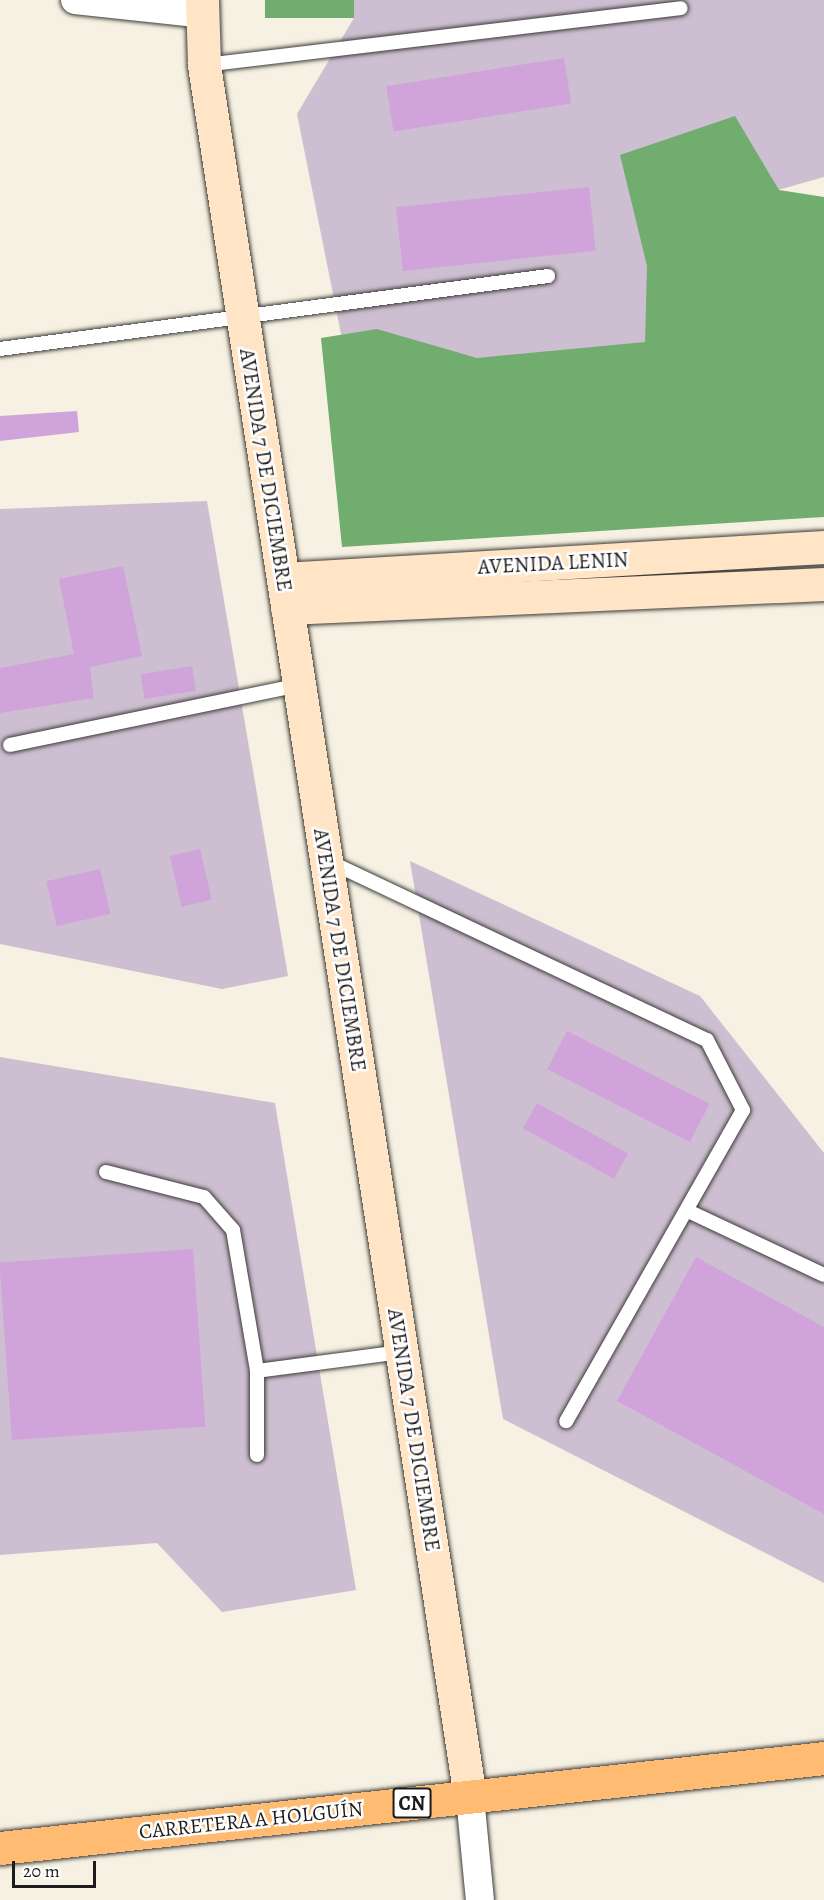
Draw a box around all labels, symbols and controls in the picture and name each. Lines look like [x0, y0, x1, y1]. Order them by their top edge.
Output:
street label: AVENIDA 7 DE DICIEMBRE [234, 347, 298, 593]
street label: AVENIDA LENIN [477, 546, 629, 580]
street label: AVENIDA 7 DE DICIEMBRE [308, 827, 372, 1073]
street label: AVENIDA 7 DE DICIEMBRE [382, 1307, 446, 1553]
road number: CN [392, 1786, 432, 1820]
street label: CARRETERA A HOLGUÍN [138, 1796, 364, 1844]
scale bar [15, 1849, 99, 1887]
text: 20 m [23, 1859, 60, 1883]

